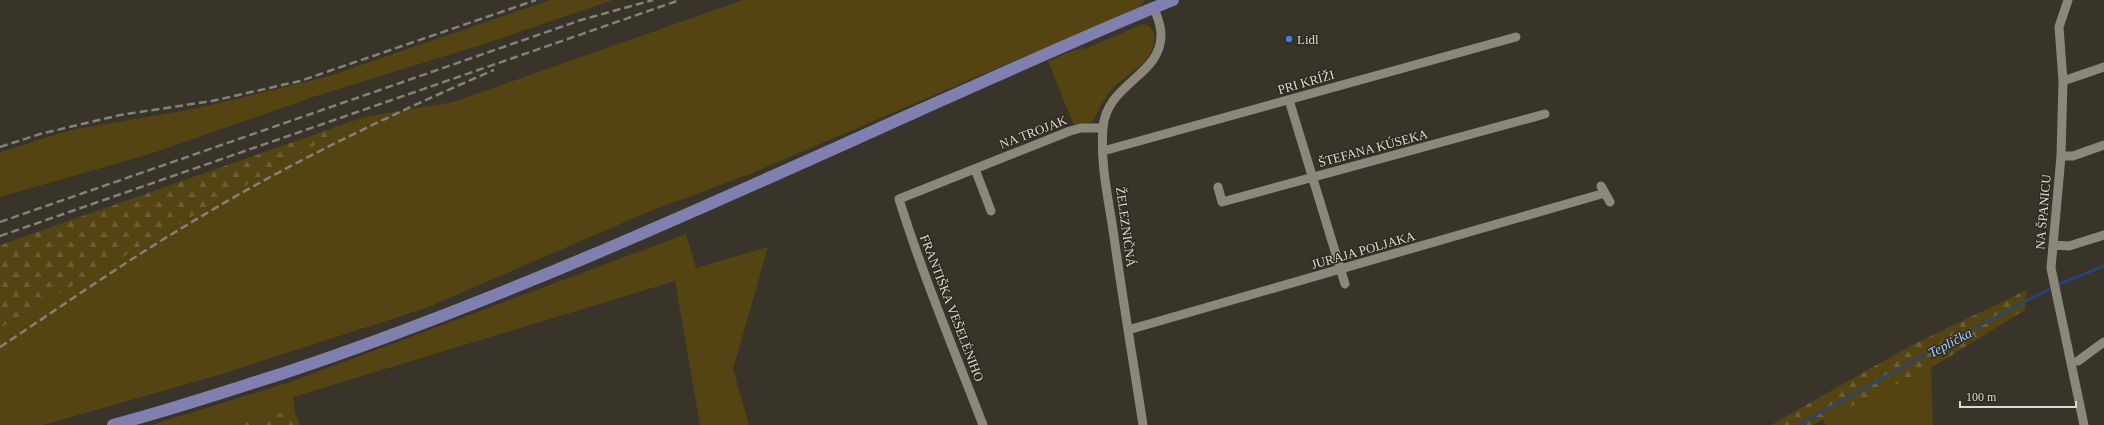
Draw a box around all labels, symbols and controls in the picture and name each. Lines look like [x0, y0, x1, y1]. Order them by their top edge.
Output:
place label: Lidl [1297, 32, 1319, 47]
marker: Lidl [1284, 34, 1294, 44]
street label: PRI KRÍŽI [1276, 67, 1336, 97]
street label: NA TROJAK [997, 112, 1069, 152]
street label: ŠTEFANA KÚSEKA [1317, 126, 1430, 170]
street label: NA ŠPANICU [2032, 173, 2054, 250]
street label: ŽELEZNIČNÁ [1113, 186, 1139, 269]
street label: JURAJA POLJAKA [1309, 228, 1417, 272]
street label: FRANTIŠKA VEŠELÉNIHO [917, 232, 987, 384]
water label: Teplička [1926, 325, 1974, 361]
scale bar [1960, 383, 2076, 409]
text: 100 m [1966, 390, 1997, 404]

